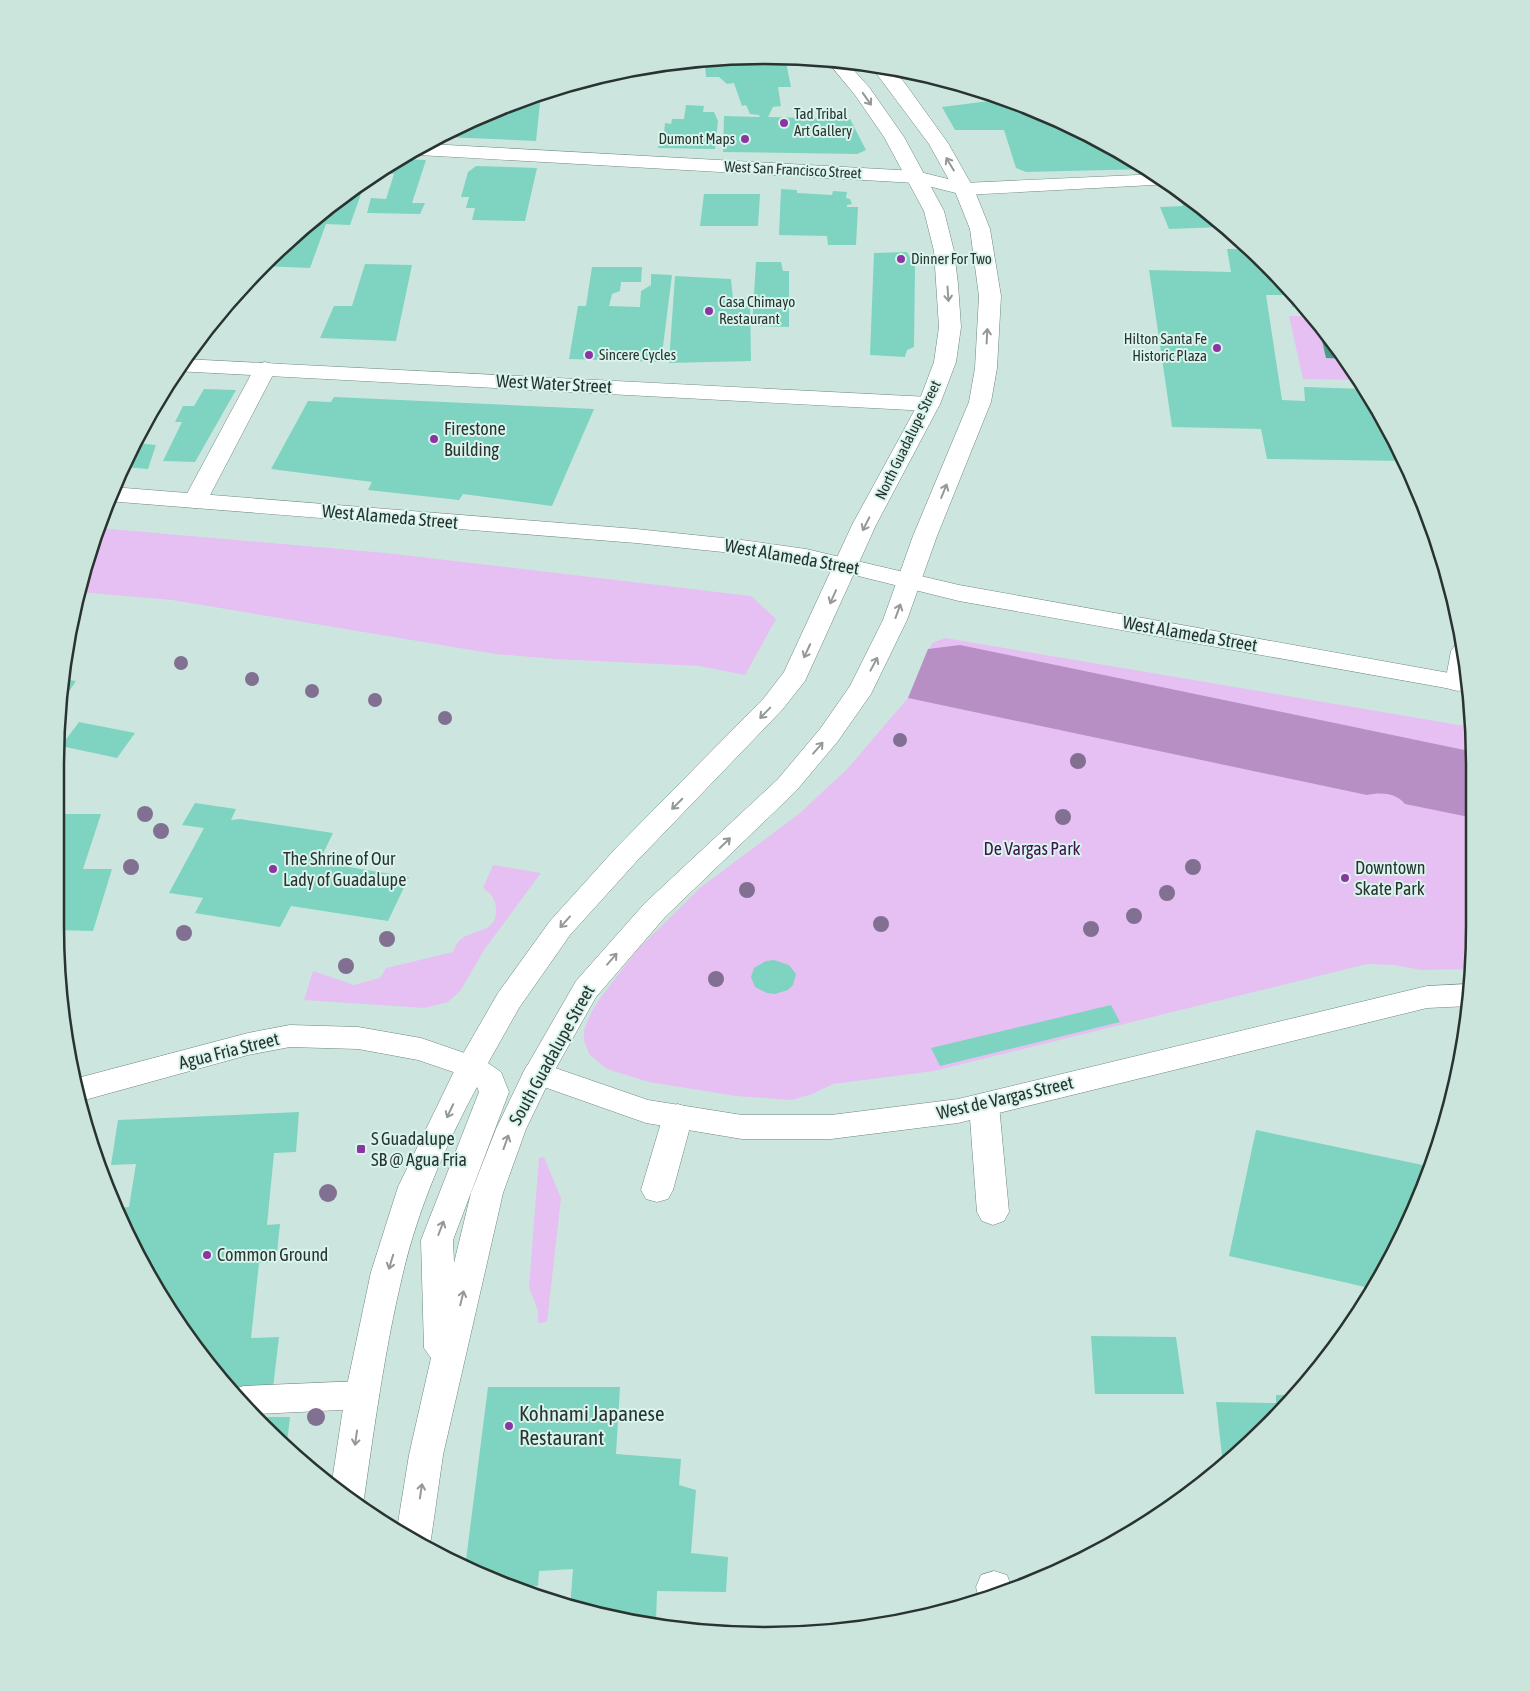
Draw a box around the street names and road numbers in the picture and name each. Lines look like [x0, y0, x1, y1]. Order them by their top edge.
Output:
street label: West San Francisco Street [724, 157, 862, 182]
street label: West Water Street [496, 370, 613, 397]
street label: North Guadalupe Street [871, 378, 944, 502]
street label: West Alameda Street [321, 500, 459, 533]
street label: West Alameda Street [723, 534, 861, 579]
street label: West Alameda Street [1121, 611, 1259, 656]
street label: South Guadalupe Street [504, 981, 599, 1128]
street label: Agua Fria Street [176, 1028, 281, 1073]
street label: West de Vargas Street [935, 1072, 1075, 1123]

